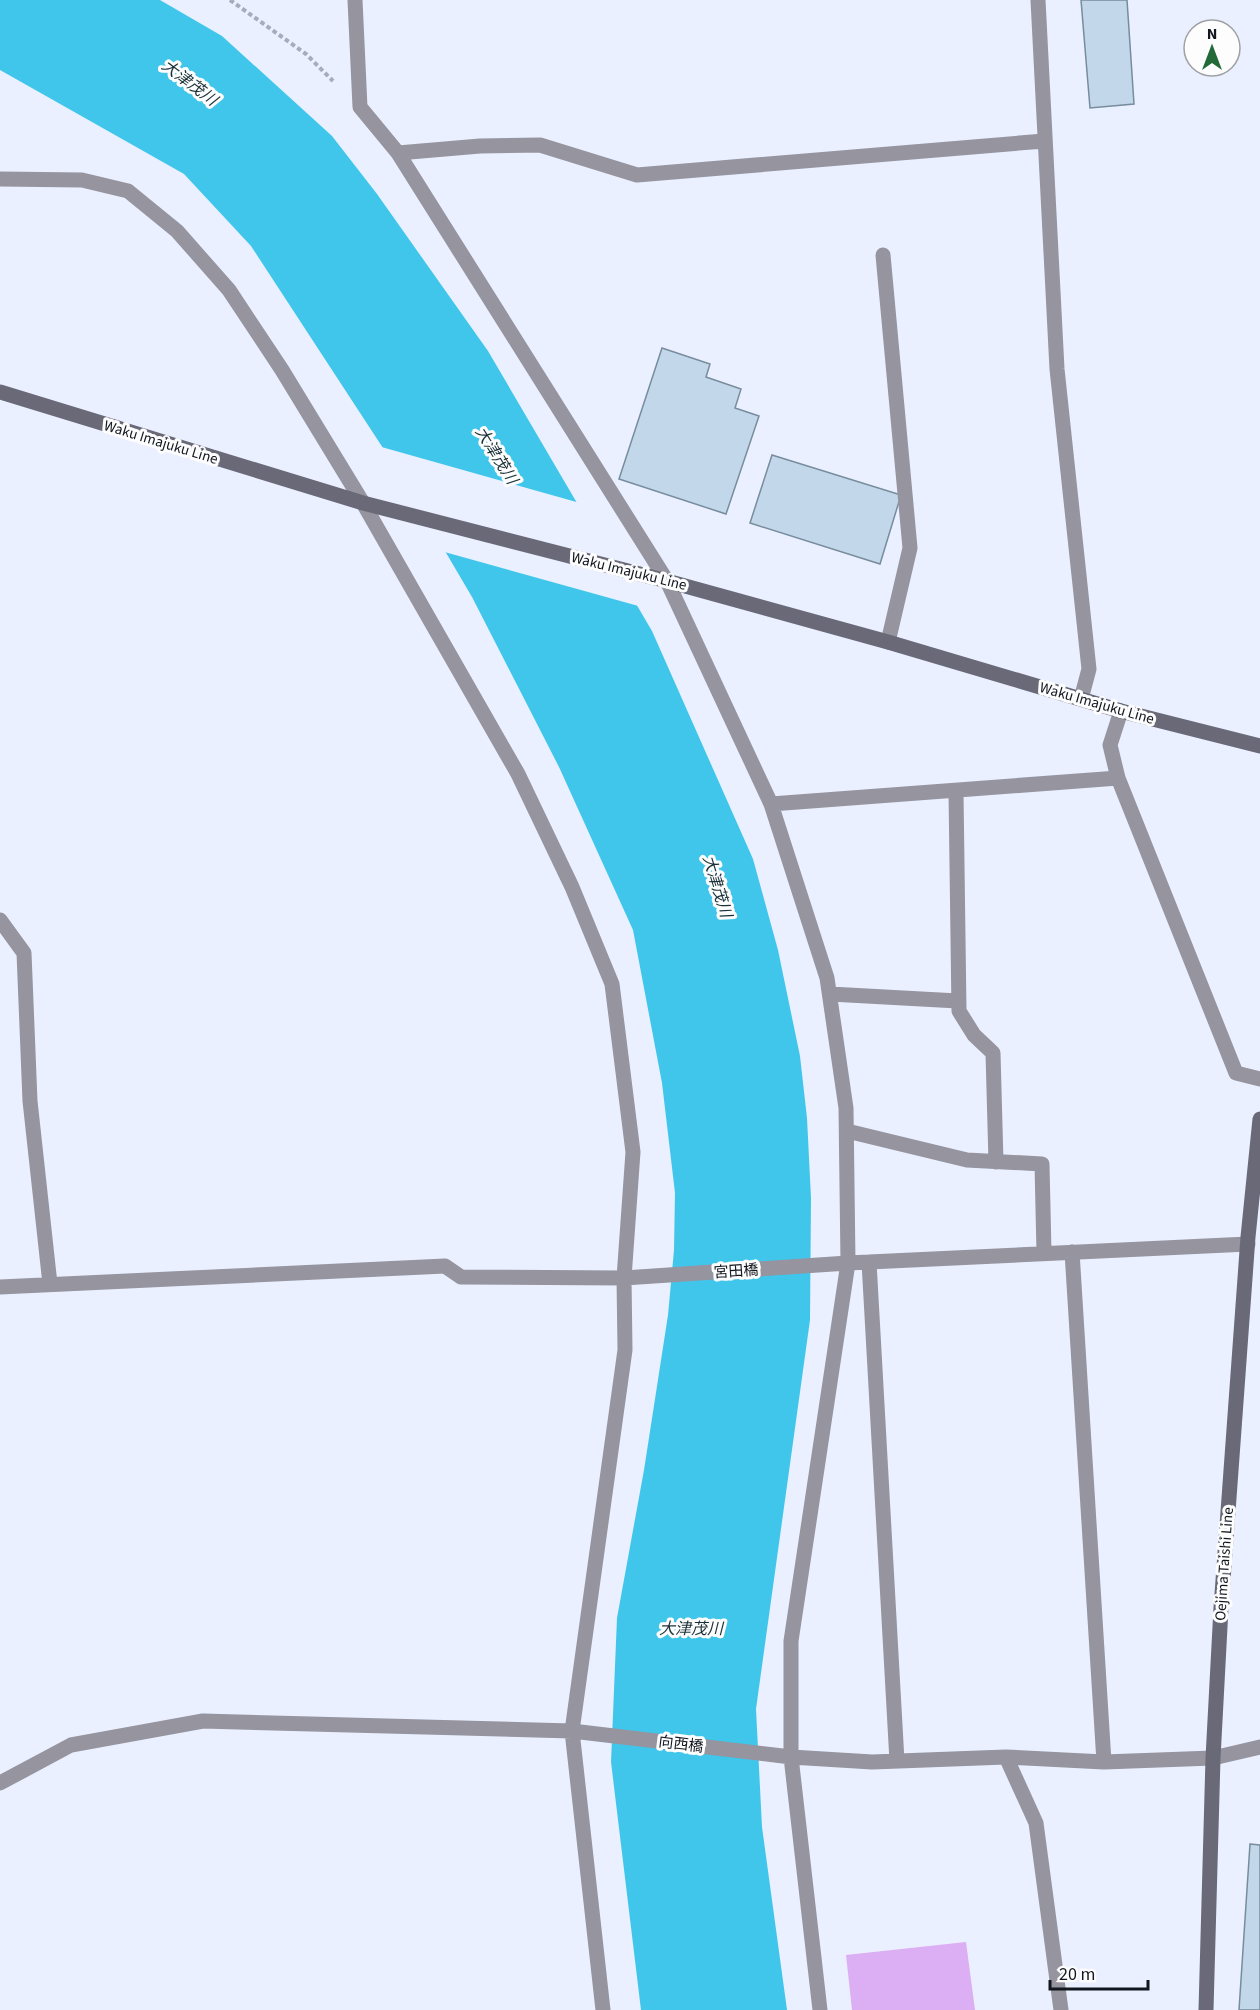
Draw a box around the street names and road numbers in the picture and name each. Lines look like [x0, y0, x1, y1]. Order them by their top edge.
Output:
street label: Waku Imajuku Line [101, 415, 220, 470]
street label: Waku Imajuku Line [569, 547, 689, 596]
street label: Waku Imajuku Line [1037, 677, 1157, 730]
street label: 宮田橋 [713, 1259, 759, 1284]
street label: Oejima Taishi Line [1210, 1507, 1239, 1622]
street label: 向西橋 [657, 1731, 705, 1758]

